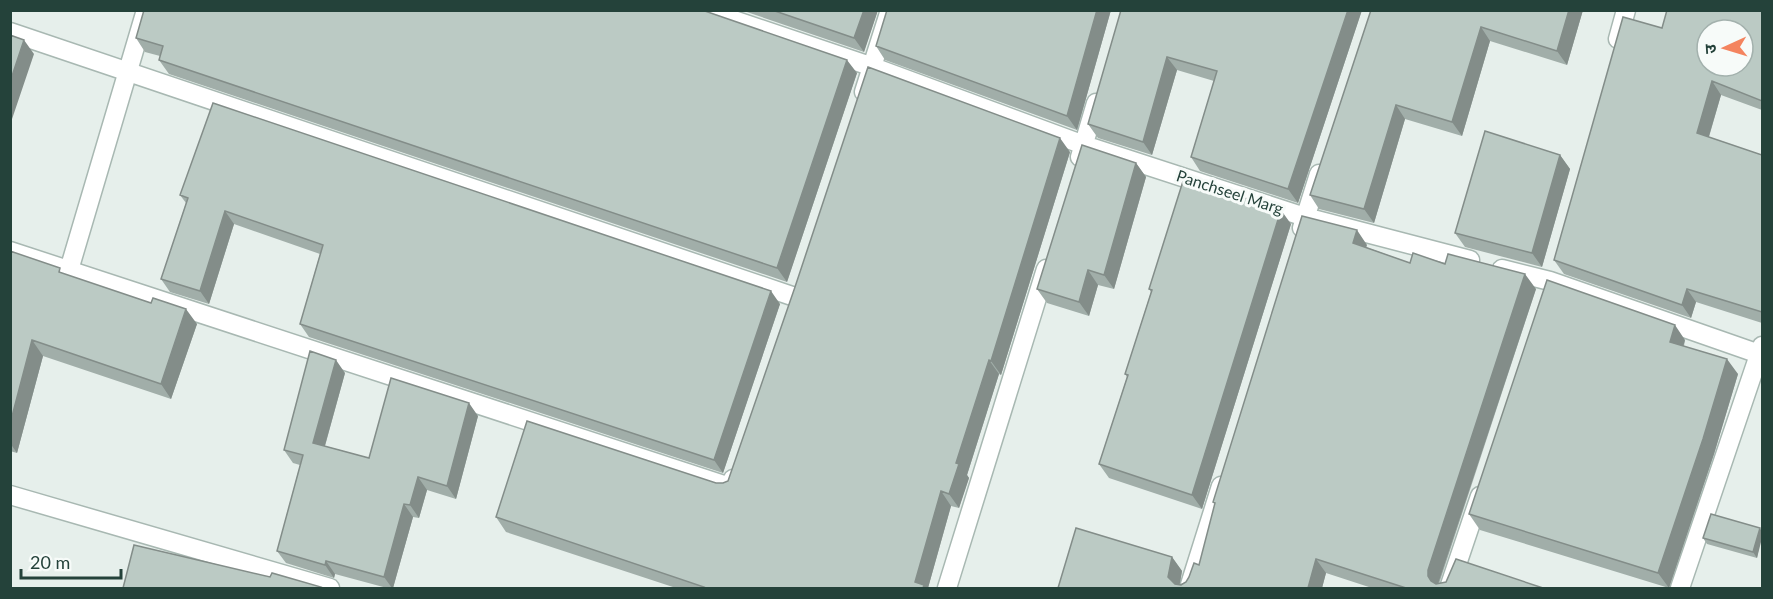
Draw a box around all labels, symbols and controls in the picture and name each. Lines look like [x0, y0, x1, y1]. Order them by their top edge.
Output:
north arrow [1695, 18, 1755, 78]
text: उ [1700, 43, 1719, 54]
street label: Panchseel Marg [1174, 165, 1286, 218]
scale bar [21, 542, 122, 580]
text: 20 m [30, 551, 70, 573]

